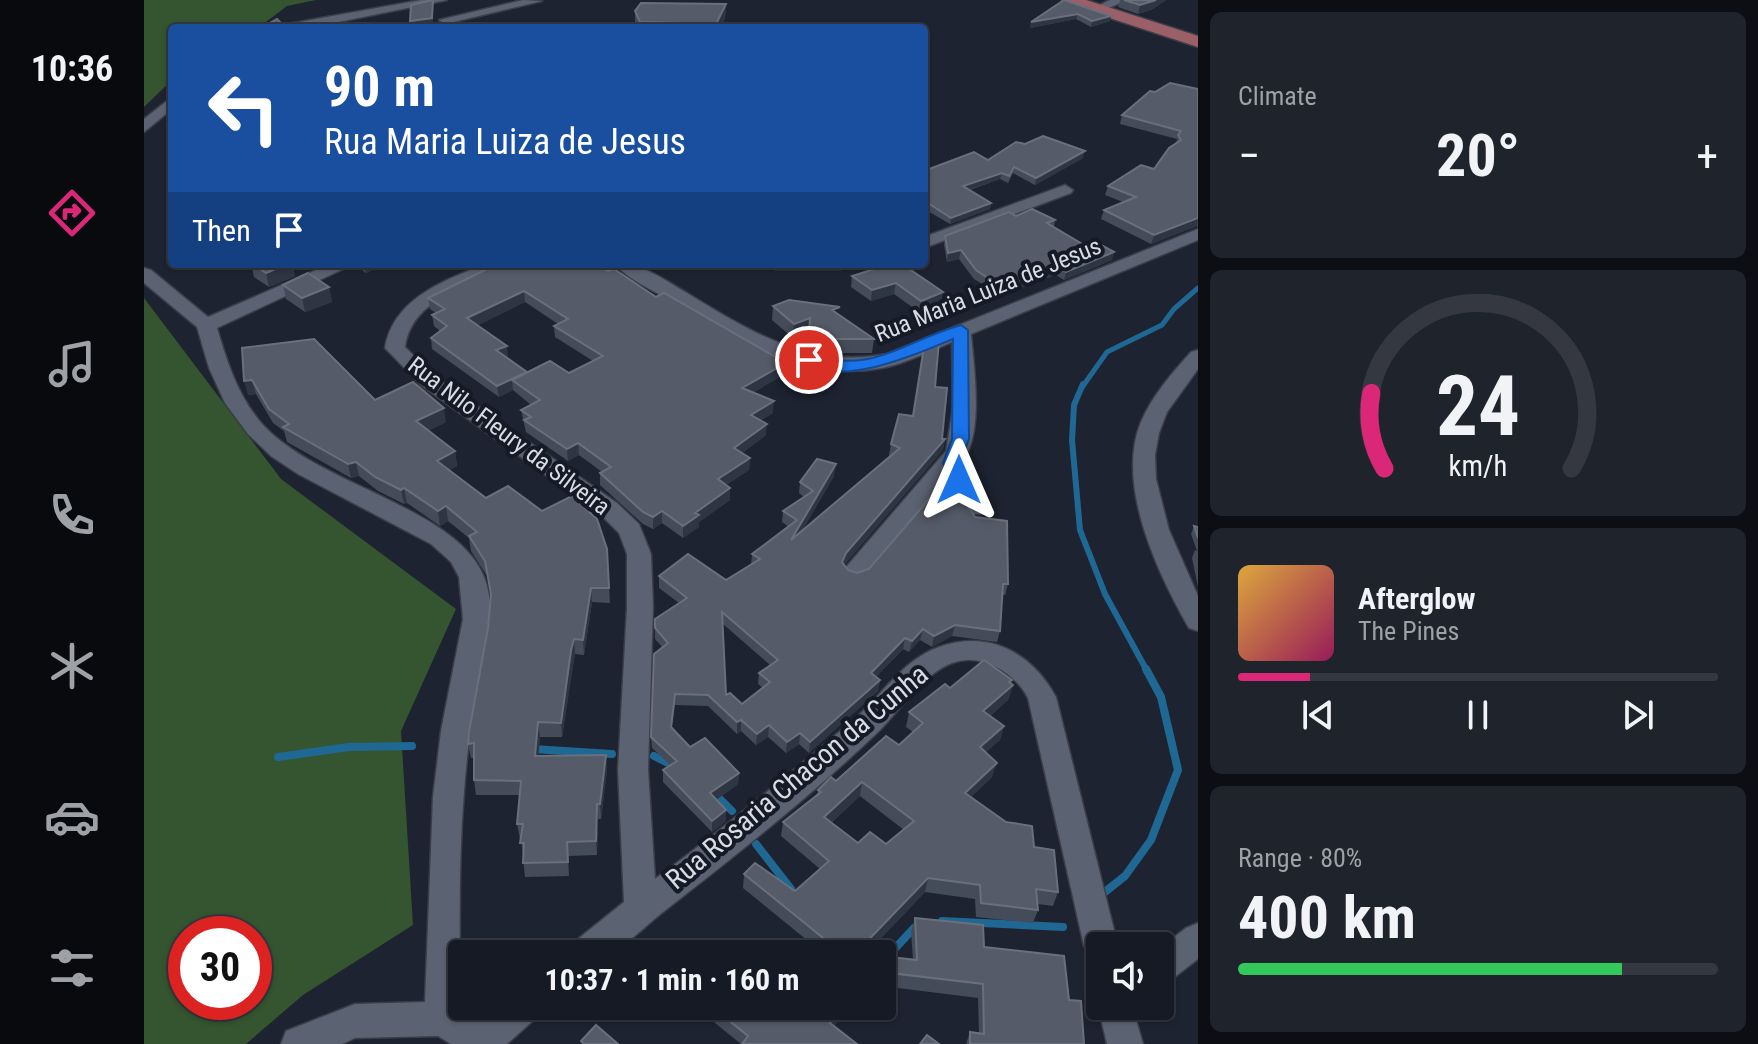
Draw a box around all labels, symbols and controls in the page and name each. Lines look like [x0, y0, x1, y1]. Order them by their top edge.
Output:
text: 10:36 [31, 48, 113, 90]
text: 90 m [324, 54, 435, 120]
icon: left [192, 56, 296, 160]
text: Climate [1238, 81, 1317, 111]
text: 20° [1436, 120, 1520, 191]
text: Rua Maria Luiza de Jesus [324, 121, 686, 163]
text: − [1238, 130, 1260, 182]
text: + [1696, 130, 1718, 182]
icon: directions [44, 185, 100, 241]
icon: arrive [267, 208, 311, 252]
text: Then [192, 213, 251, 248]
street label: Rua Maria Luiza de Jesus [871, 232, 1105, 348]
pin [775, 326, 843, 394]
icon: music [44, 336, 100, 392]
icon: arrive [787, 338, 831, 382]
street label: Rua Nilo Fleury da Silveira [403, 351, 615, 521]
text: 24 [1436, 358, 1520, 455]
position arrow [917, 438, 1001, 522]
text: km/h [1449, 449, 1507, 483]
icon: phone [44, 487, 100, 543]
text: Afterglow [1358, 581, 1476, 616]
text: The Pines [1358, 616, 1459, 646]
icon: climate [44, 638, 100, 694]
street label: Rua Rosaria Chacon da Cunha [659, 658, 935, 896]
icon: previous [1296, 693, 1340, 737]
icon: pause [1456, 693, 1500, 737]
icon: next [1616, 693, 1660, 737]
icon: car [44, 789, 100, 845]
text: Range · 80% [1238, 843, 1362, 873]
text: 400 km [1238, 882, 1416, 953]
speed limit sign: 30 [168, 916, 272, 1020]
map controls [1086, 932, 1174, 1020]
button: sound [1086, 932, 1174, 1020]
icon: filters [44, 940, 100, 996]
text: 10:37 · 1 min · 160 m [545, 962, 799, 997]

